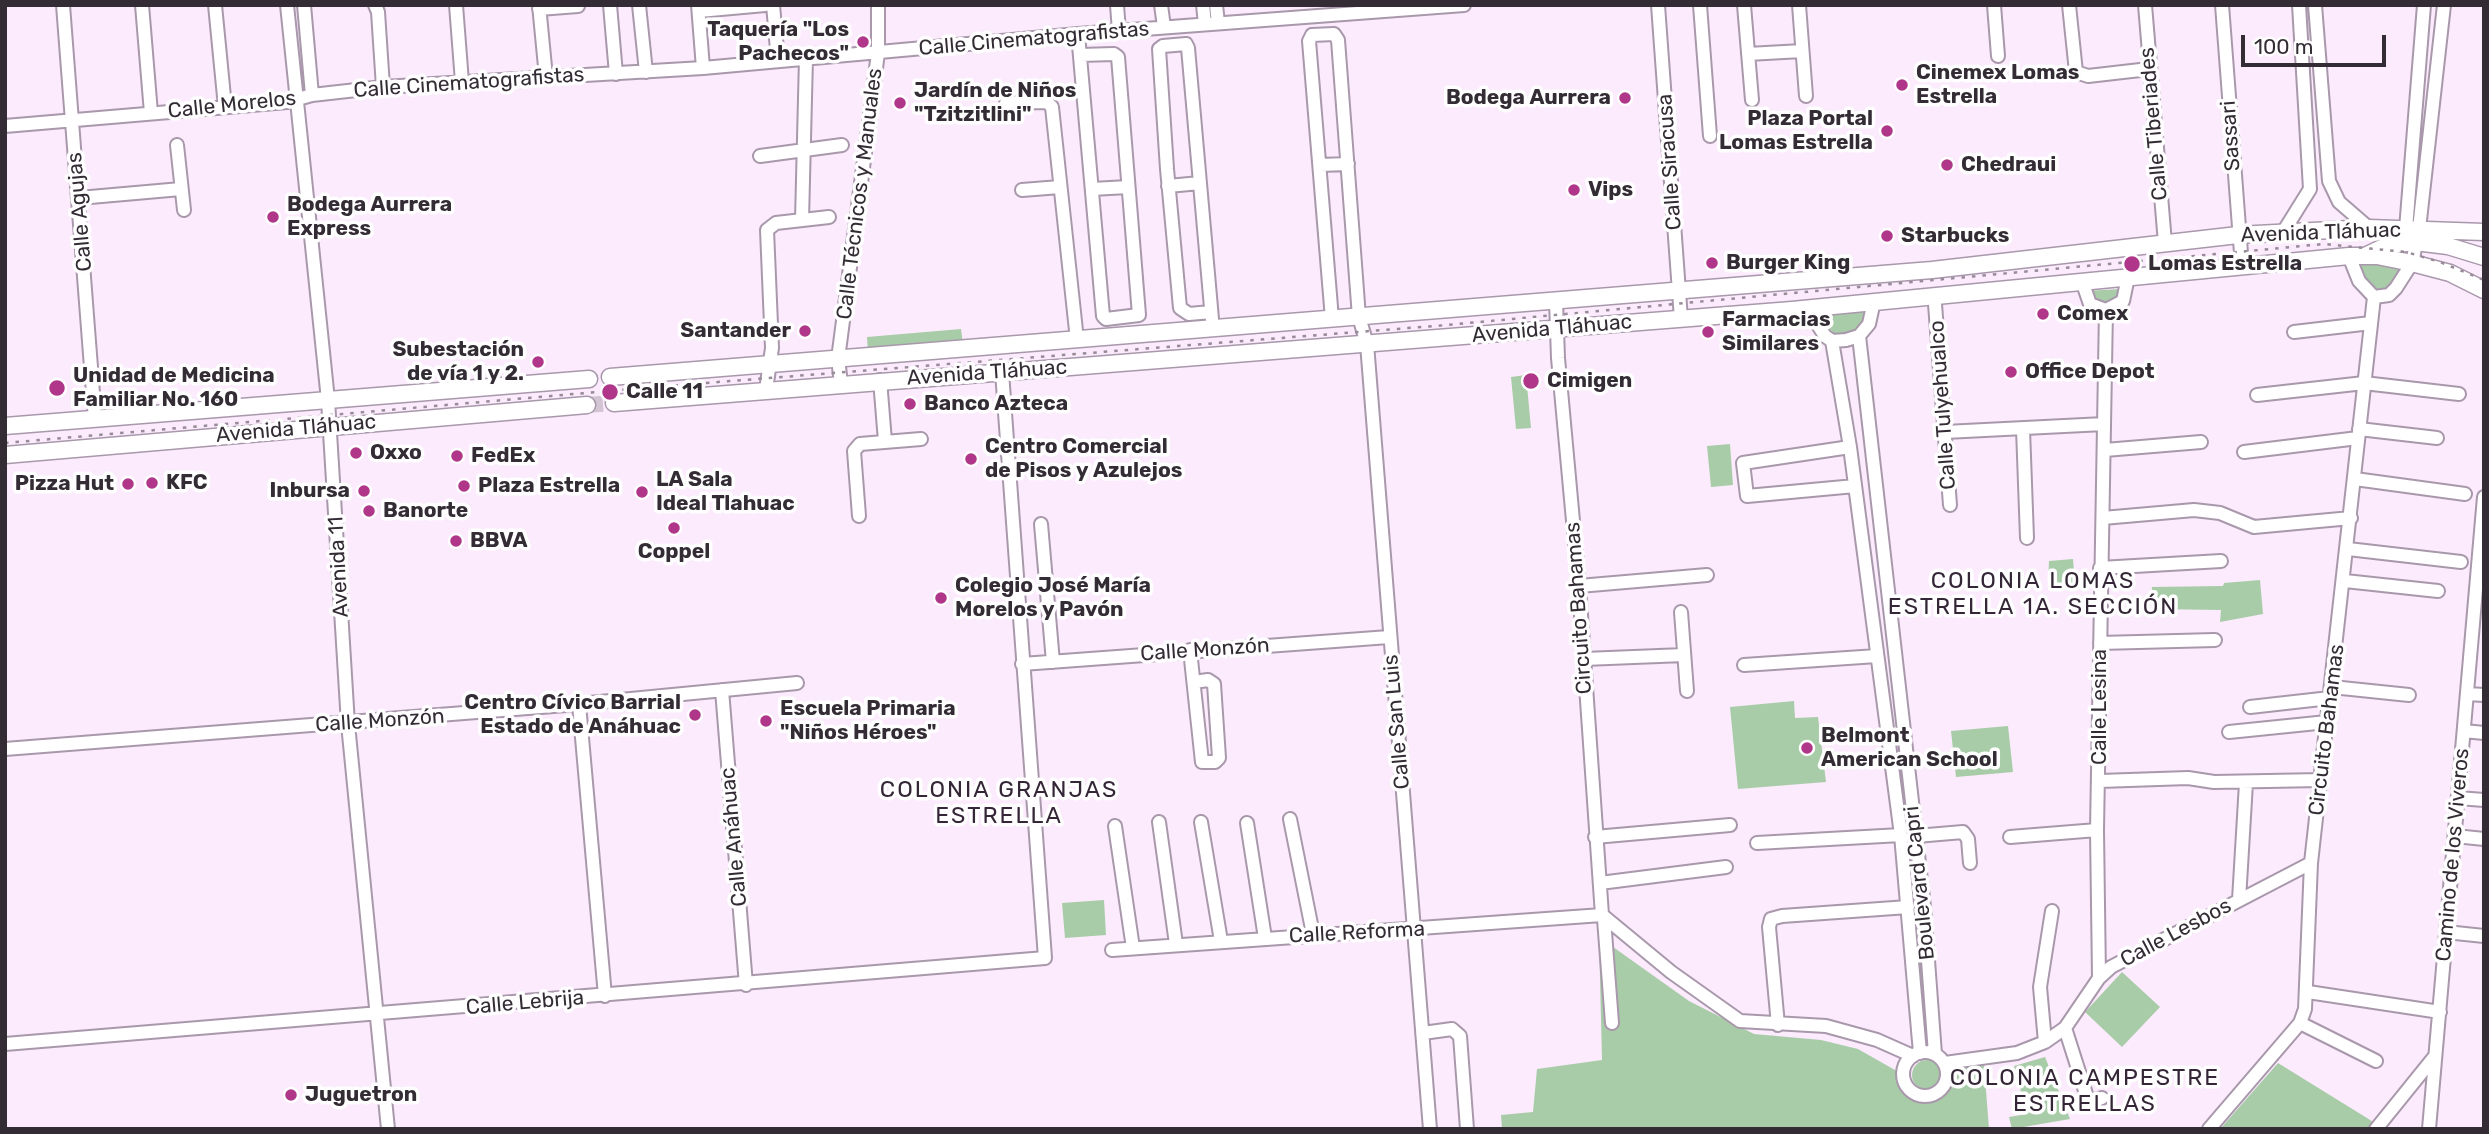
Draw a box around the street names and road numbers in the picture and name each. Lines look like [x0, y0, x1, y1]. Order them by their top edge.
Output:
street label: Calle Cinematografistas [918, 16, 1150, 62]
street label: Calle Tiberiades [2135, 46, 2173, 202]
street label: Calle Cinematografistas [353, 62, 585, 104]
street label: Calle Técnicos y Manuales [832, 67, 888, 321]
street label: Calle Morelos [167, 86, 297, 124]
street label: Calle Siracusa [1653, 93, 1687, 231]
street label: Sassari [2216, 100, 2246, 172]
street label: Calle Agujas [62, 151, 98, 273]
street label: Avenida Tláhuac [2240, 218, 2402, 248]
street label: Avenida Tláhuac [1471, 309, 1633, 349]
street label: Calle Tulyehualco [1925, 319, 1961, 491]
street label: Avenida Tláhuac [906, 355, 1068, 391]
street label: Avenida Tláhuac [215, 409, 377, 449]
street label: Avenida 11 [324, 516, 354, 618]
street label: Circuito Bahamas [1560, 521, 1598, 695]
street label: Calle Monzón [1140, 633, 1270, 667]
street label: Circuito Bahamas [2304, 643, 2350, 817]
street label: Calle Lesina [2087, 649, 2113, 765]
street label: Calle San Luis [1379, 654, 1415, 790]
street label: Calle Monzón [315, 704, 445, 738]
street label: Camino de los Viveros [2431, 747, 2475, 963]
street label: Calle Anáhuac [715, 766, 753, 908]
street label: Boulevard Capri [1899, 805, 1941, 961]
street label: Calle Lesbos [2116, 893, 2236, 973]
street label: Calle Reforma [1288, 917, 1426, 949]
street label: Calle Lebrija [465, 985, 585, 1021]

